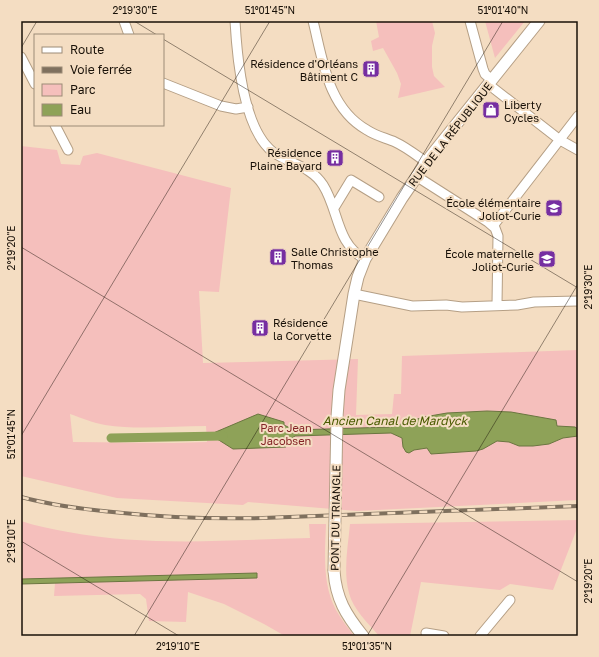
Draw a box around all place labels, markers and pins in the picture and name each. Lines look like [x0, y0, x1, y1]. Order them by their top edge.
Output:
place label: Résidence d'Orléans Bâtiment C [250, 57, 358, 83]
building icon: Résidence d'Orléans Bâtiment C [361, 59, 381, 79]
place label: Liberty Cycles [504, 98, 542, 124]
shop icon: Liberty Cycles [481, 100, 501, 120]
place label: Résidence Plaine Bayard [250, 146, 322, 172]
building icon: Résidence Plaine Bayard [325, 148, 345, 168]
place label: École élémentaire Joliot-Curie [446, 196, 541, 222]
school or university icon: École élémentaire Joliot-Curie [544, 198, 564, 218]
place label: Salle Christophe Thomas [291, 245, 379, 271]
building icon: Salle Christophe Thomas [268, 247, 288, 267]
place label: École maternelle Joliot-Curie [445, 247, 534, 273]
school or university icon: École maternelle Joliot-Curie [537, 249, 557, 269]
place label: Résidence la Corvette [273, 316, 332, 342]
building icon: Résidence la Corvette [250, 318, 270, 338]

